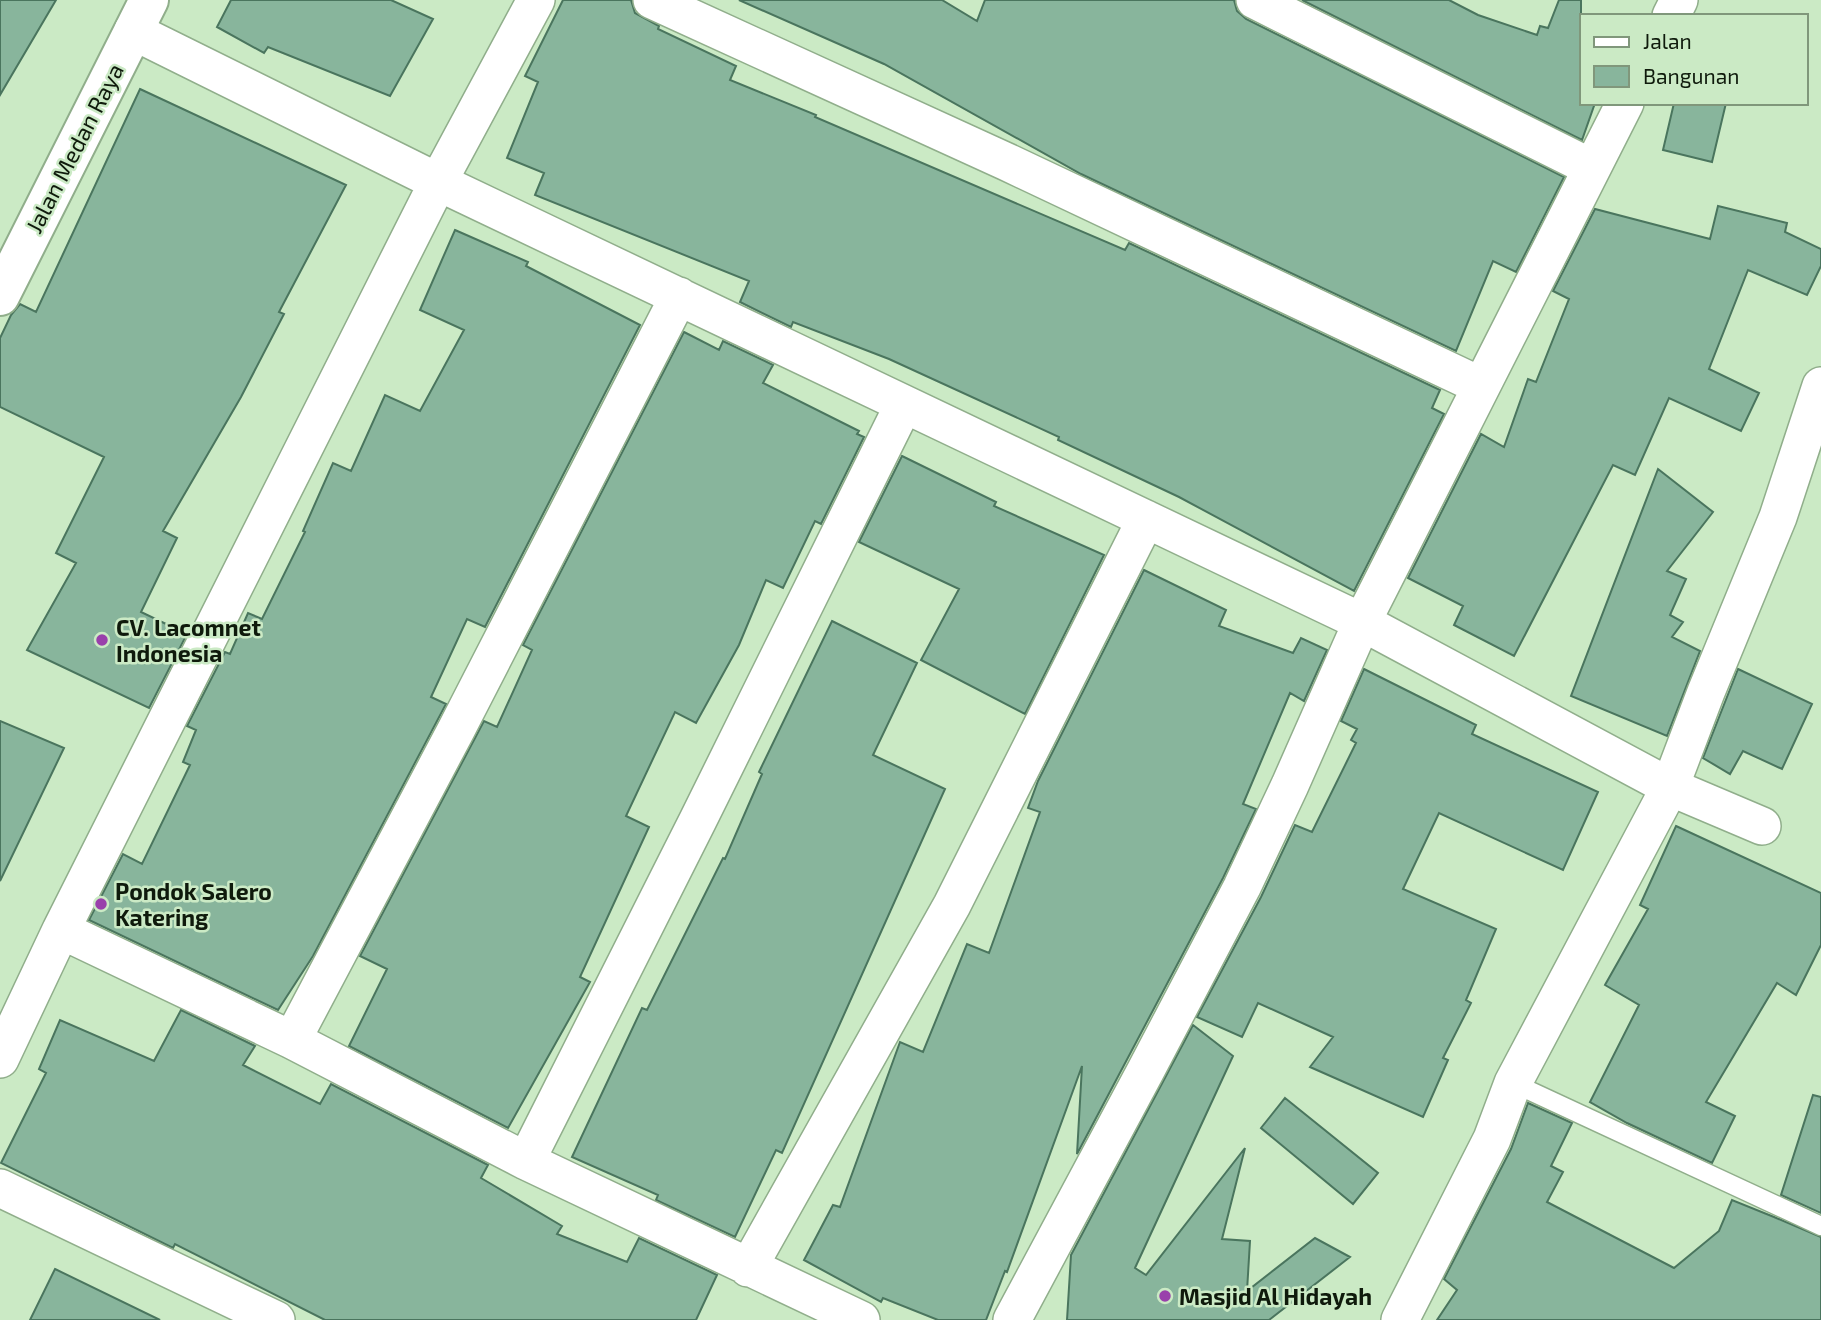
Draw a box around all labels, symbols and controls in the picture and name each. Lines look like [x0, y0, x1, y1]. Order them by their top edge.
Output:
legend [1580, 14, 1807, 105]
text: Jalan [1643, 28, 1692, 53]
street label: Jalan Medan Raya [19, 58, 129, 238]
text: Bangunan [1643, 63, 1739, 88]
place label: CV. Lacomnet Indonesia [116, 613, 261, 667]
marker: CV. Lacomnet Indonesia [94, 632, 110, 648]
place label: Pondok Salero Katering [115, 877, 272, 931]
marker: Pondok Salero Katering [93, 896, 109, 912]
place label: Masjid Al Hidayah [1179, 1282, 1372, 1310]
marker: Masjid Al Hidayah [1157, 1288, 1173, 1304]

